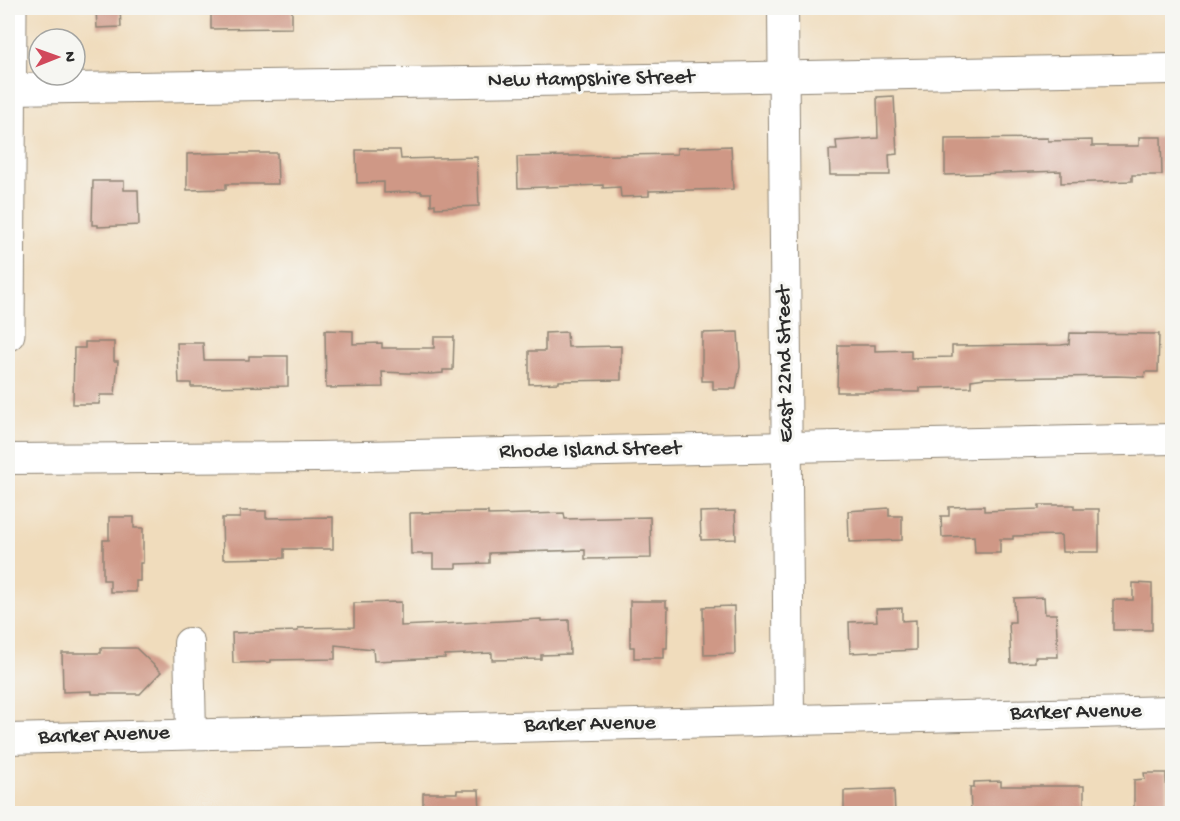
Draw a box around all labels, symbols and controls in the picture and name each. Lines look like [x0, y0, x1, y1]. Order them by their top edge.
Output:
north arrow [27, 27, 87, 87]
text: N [59, 51, 78, 63]
street label: New Hampshire Street [487, 65, 697, 95]
street label: East 22nd Street [772, 283, 800, 443]
street label: Rhode Island Street [499, 436, 683, 466]
street label: Barker Avenue [1009, 699, 1143, 727]
street label: Barker Avenue [523, 711, 657, 739]
street label: Barker Avenue [37, 721, 171, 751]

